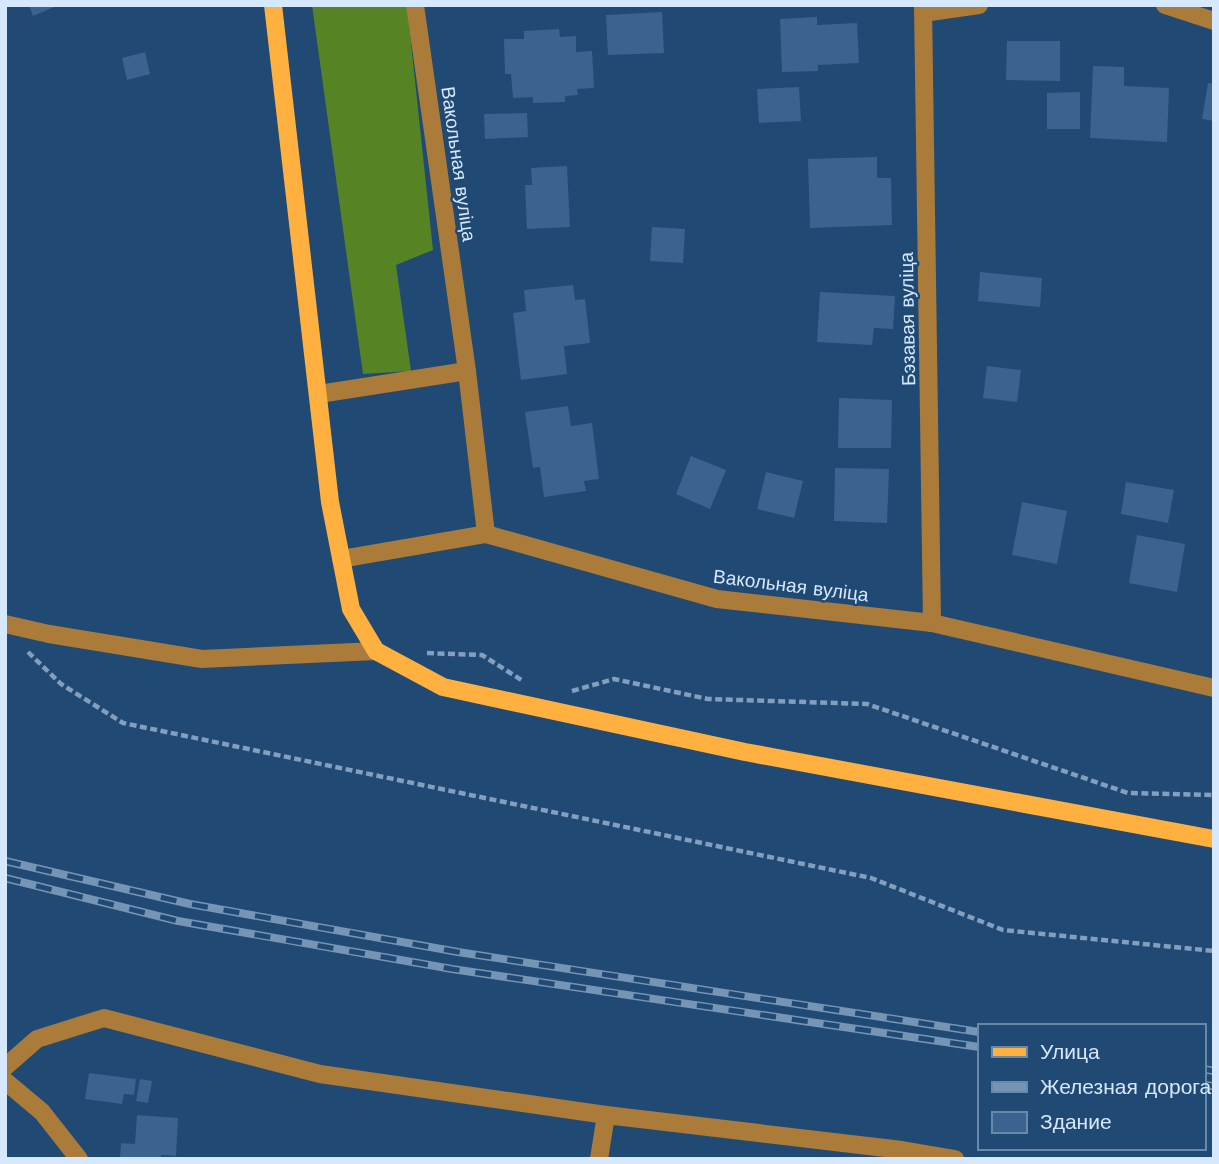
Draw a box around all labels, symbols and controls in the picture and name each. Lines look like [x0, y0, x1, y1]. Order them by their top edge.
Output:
street label: Вакольная вуліца [436, 85, 481, 243]
street label: Бэзавая вуліца [895, 251, 920, 386]
street label: Вакольная вуліца [712, 565, 870, 606]
legend [978, 1024, 1205, 1150]
text: Улица [1040, 1039, 1100, 1064]
text: Железная дорога [1040, 1074, 1212, 1099]
text: Здание [1040, 1109, 1112, 1134]

